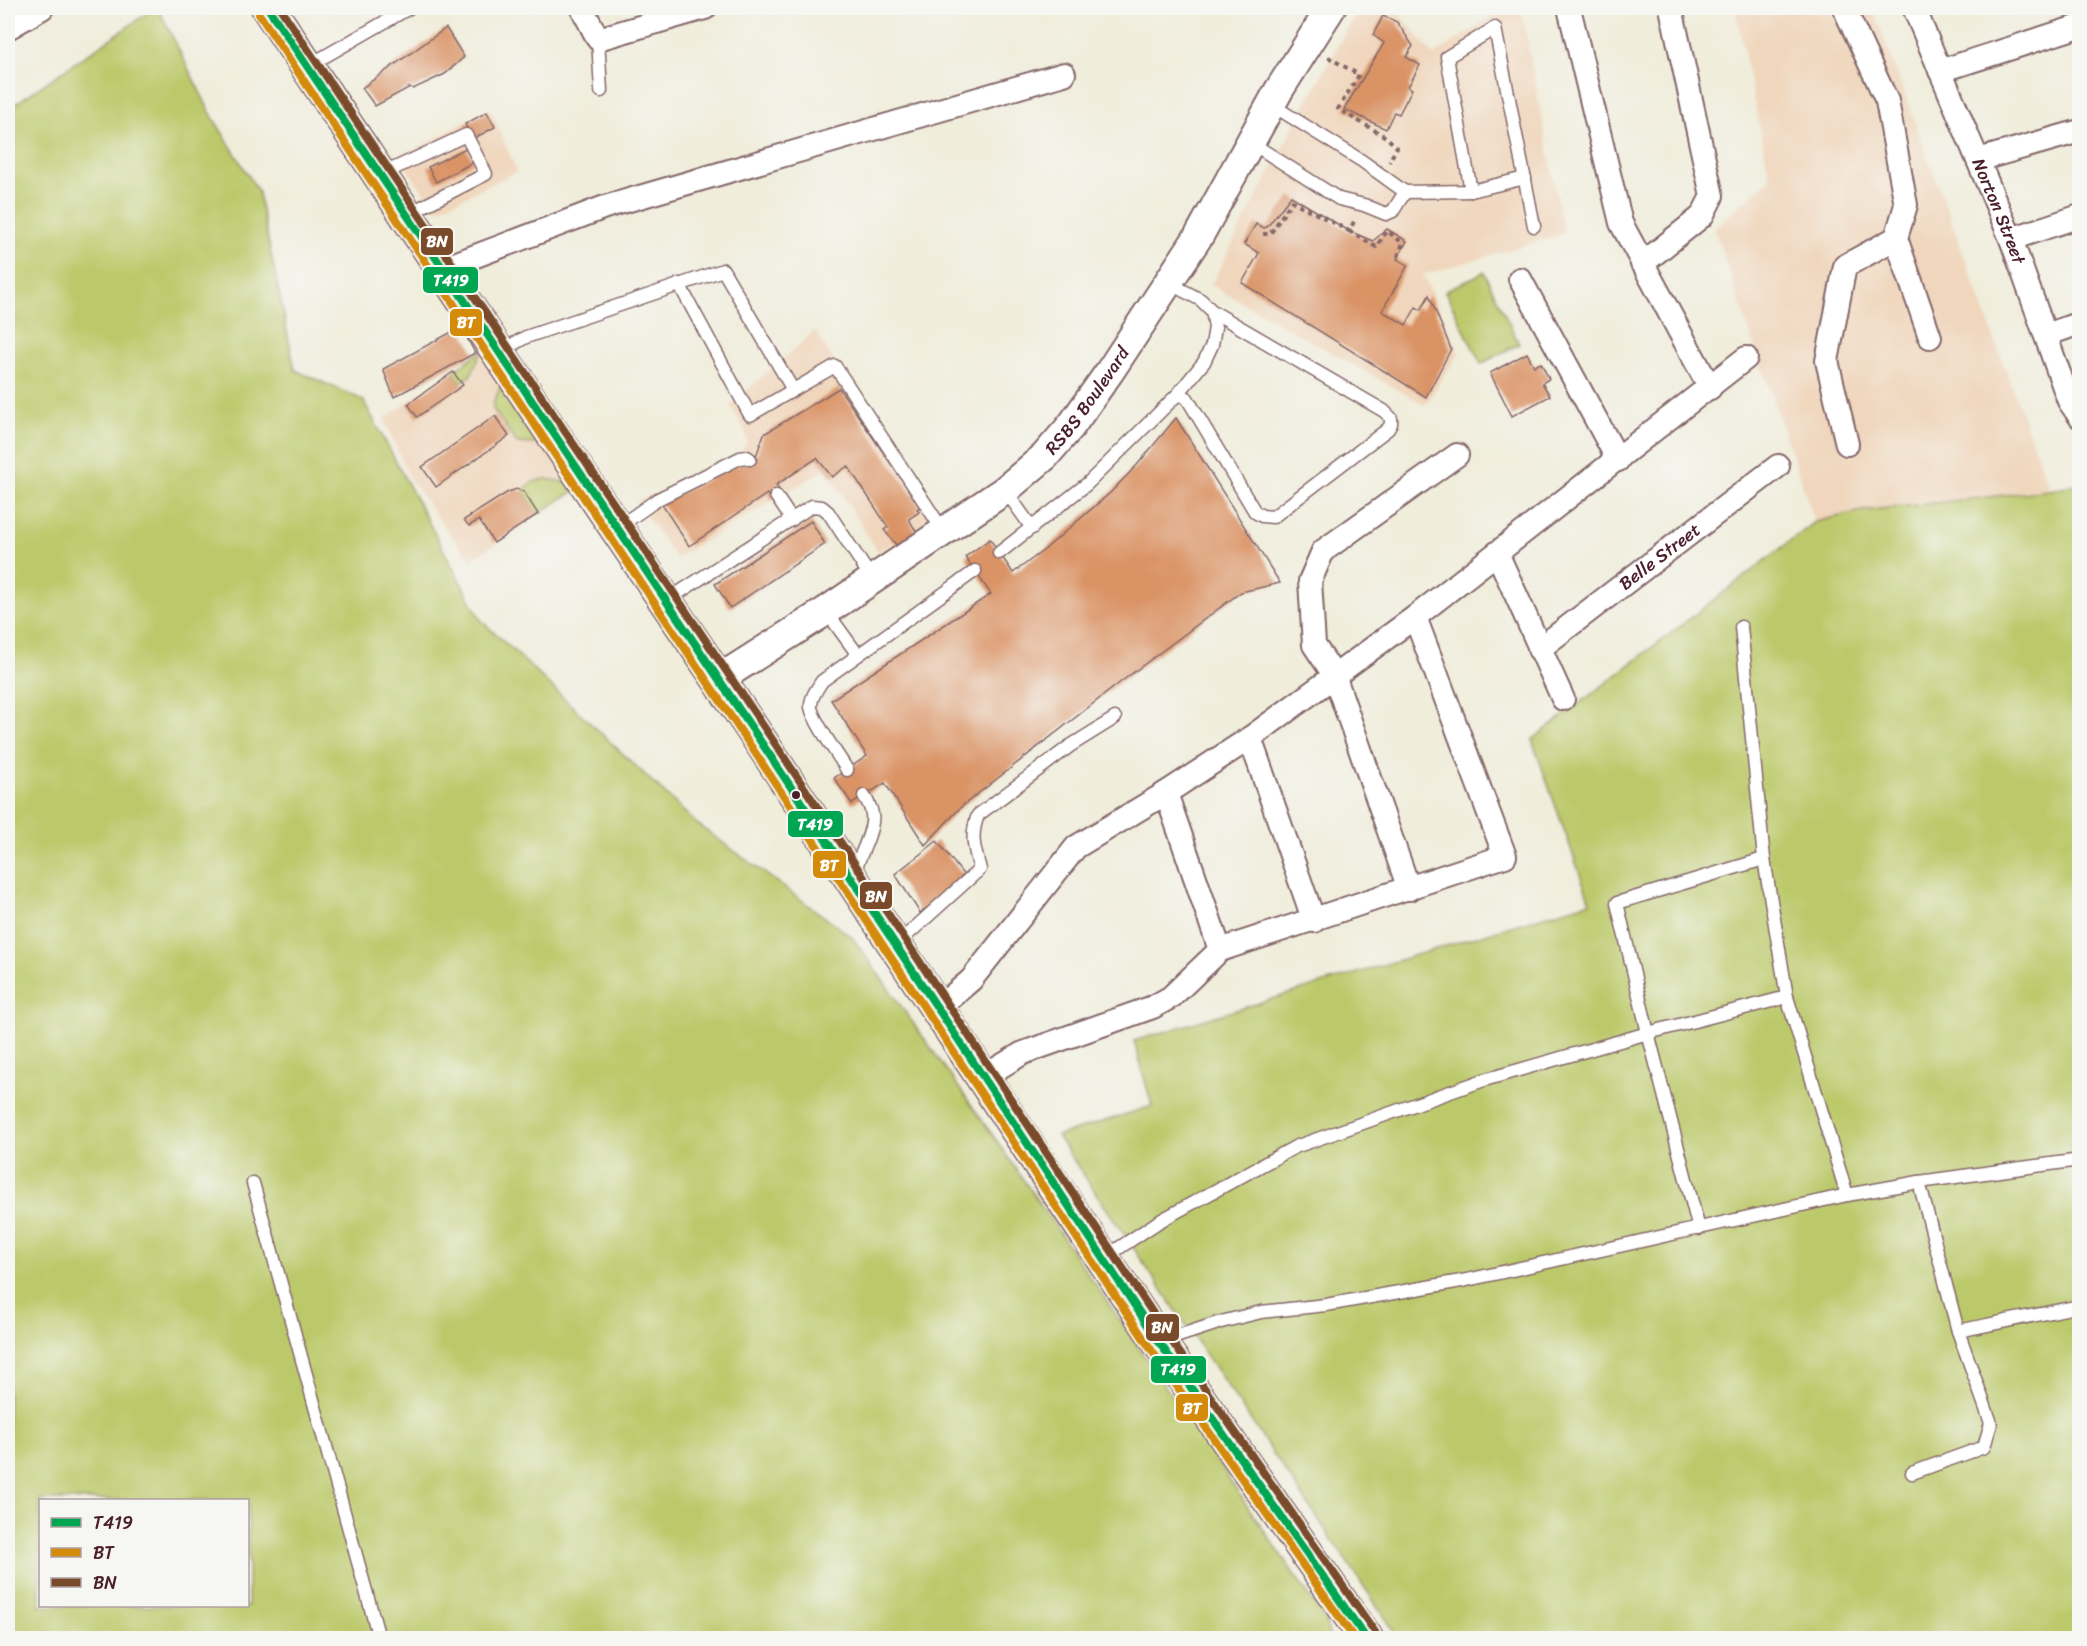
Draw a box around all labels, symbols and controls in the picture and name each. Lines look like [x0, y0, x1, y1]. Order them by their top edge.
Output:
street label: Norton Street [1963, 153, 2035, 269]
line badge: BN [420, 227, 454, 256]
text: BN [426, 227, 448, 256]
line badge: T419 [422, 266, 479, 294]
text: T419 [433, 266, 469, 295]
line badge: BT [449, 308, 483, 337]
text: BT [457, 308, 477, 337]
street label: RSBS Boulevard [1037, 339, 1139, 462]
street label: Belle Street [1612, 514, 1708, 599]
unlabelled marker [790, 789, 802, 801]
line badge: T419 [787, 810, 844, 838]
text: T419 [797, 810, 833, 839]
line badge: BT [812, 850, 847, 879]
text: BT [820, 851, 840, 880]
line badge: BN [859, 881, 893, 910]
text: BN [865, 882, 887, 911]
line badge: BN [1145, 1313, 1180, 1342]
text: BN [1151, 1313, 1173, 1342]
line badge: T419 [1150, 1355, 1207, 1384]
text: T419 [1160, 1355, 1196, 1384]
line badge: BT [1175, 1393, 1209, 1422]
text: BT [1183, 1394, 1203, 1423]
legend [39, 1499, 249, 1607]
text: T419 [93, 1507, 133, 1539]
text: BT [93, 1537, 115, 1569]
text: BN [93, 1567, 117, 1599]

